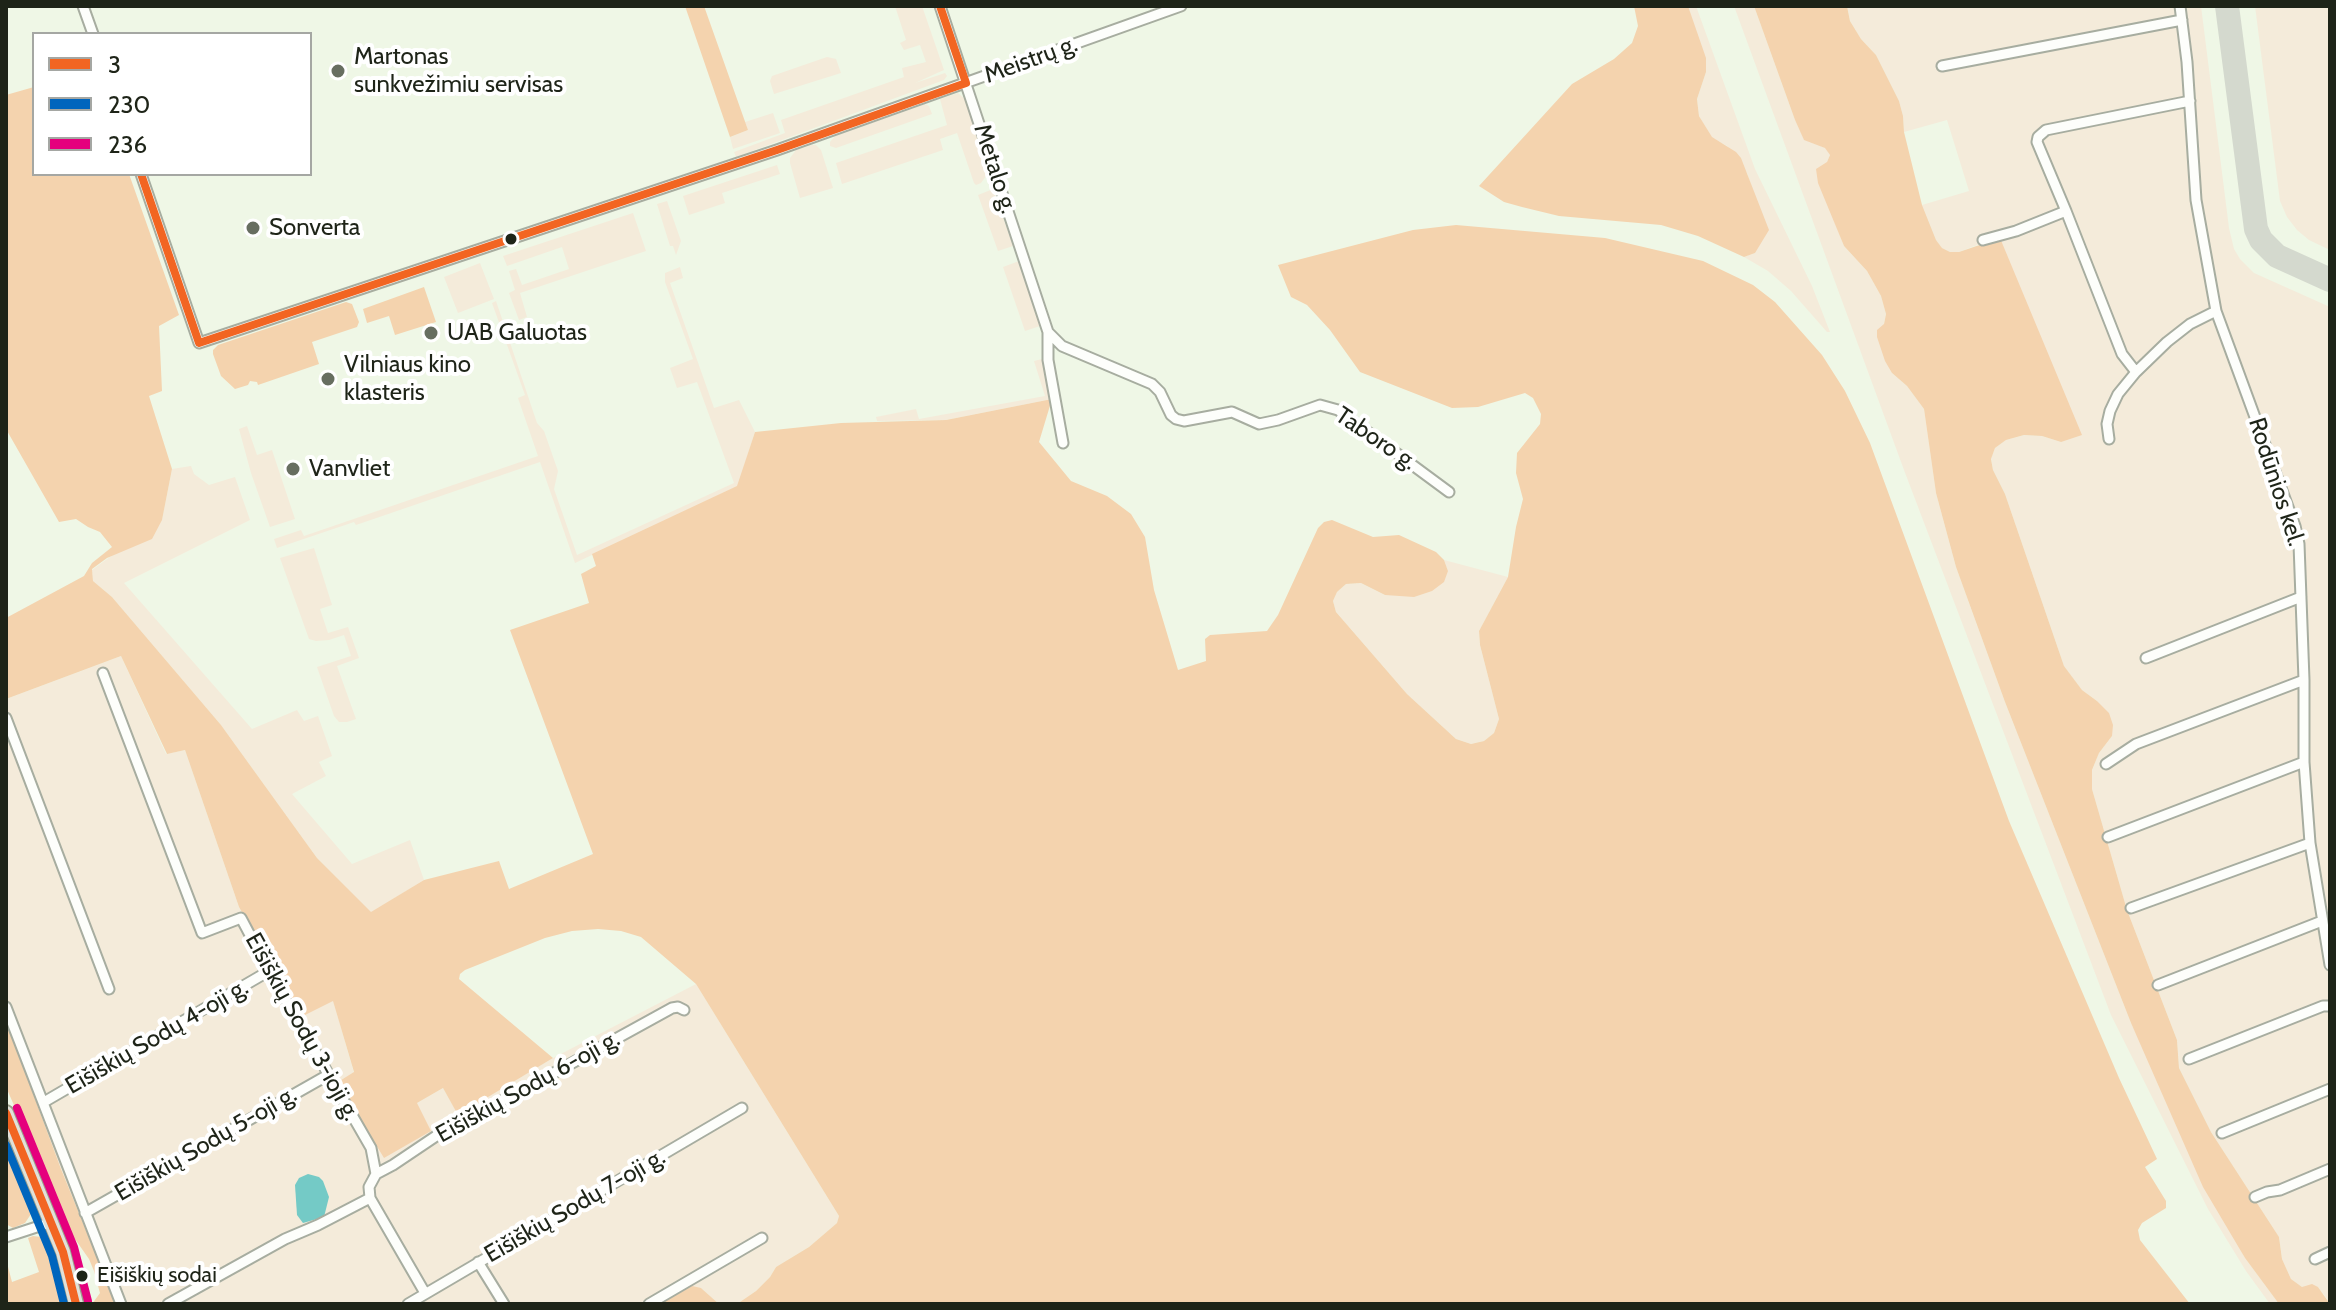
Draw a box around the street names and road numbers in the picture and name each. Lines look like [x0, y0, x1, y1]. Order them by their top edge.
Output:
street label: Meistrų g. [980, 30, 1082, 90]
street label: Metalo g. [967, 121, 1023, 217]
street label: Taboro g. [1330, 401, 1422, 477]
street label: Rodūnios kel. [2242, 414, 2310, 550]
street label: Eišiškių Sodų 3-ioji g. [238, 928, 366, 1126]
street label: Eišiškių Sodų 4-oji g. [61, 973, 253, 1101]
street label: Eišiškių Sodų 6-oji g. [431, 1025, 625, 1149]
street label: Eišiškių Sodų 5-oji g. [110, 1080, 302, 1208]
street label: Eišiškių Sodų 7-oji g. [480, 1143, 670, 1269]

